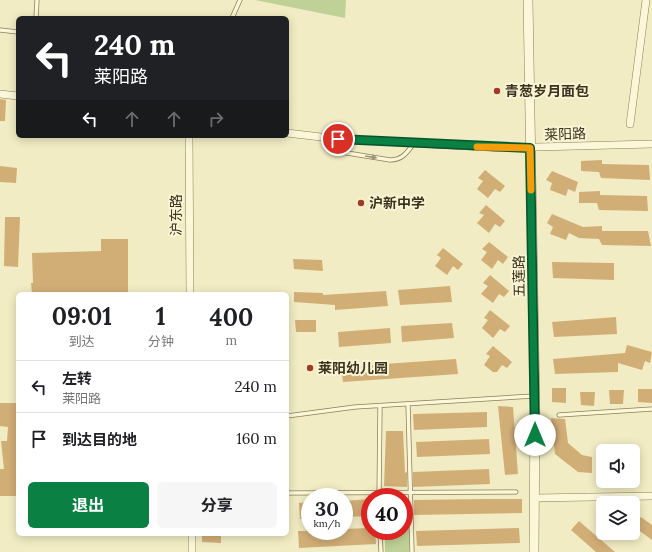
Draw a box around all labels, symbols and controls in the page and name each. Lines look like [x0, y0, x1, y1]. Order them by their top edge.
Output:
text: 240 m [94, 27, 175, 63]
icon: left [28, 32, 80, 84]
text: 莱阳路 [94, 65, 148, 88]
place label: 青葱岁月面包 [505, 82, 589, 100]
marker: 青葱岁月面包 [492, 86, 502, 96]
icon: left [79, 108, 101, 130]
icon: ahead [121, 108, 143, 130]
icon: ahead [163, 108, 185, 130]
icon: right [205, 108, 227, 130]
pin [321, 122, 355, 156]
street label: 莱阳路 [544, 124, 586, 144]
icon: arrive [327, 128, 349, 150]
one-way arrow [365, 154, 377, 160]
street label: 沪东路 [167, 194, 185, 236]
place label: 沪新中学 [369, 194, 425, 212]
marker: 沪新中学 [356, 198, 366, 208]
street label: 五莲路 [510, 255, 528, 297]
text: 09:01 [52, 301, 112, 332]
text: 1 [156, 301, 166, 332]
text: 400 [210, 302, 253, 333]
text: m [226, 332, 237, 349]
text: 到达 [69, 333, 95, 350]
text: 分钟 [148, 333, 174, 350]
place label: 莱阳幼儿园 [318, 359, 388, 377]
marker: 莱阳幼儿园 [305, 363, 315, 373]
text: 左转 [62, 369, 92, 388]
icon: left [28, 376, 50, 398]
text: 240 m [234, 377, 277, 396]
text: 莱阳路 [62, 390, 101, 407]
position arrow [514, 414, 556, 456]
icon: arrive [28, 428, 50, 450]
text: 160 m [236, 429, 277, 448]
text: 到达目的地 [62, 430, 137, 449]
map controls [596, 444, 640, 540]
button: sound [596, 444, 640, 488]
button: 退出 [28, 482, 149, 528]
button: 分享 [157, 482, 277, 528]
speed limit sign: 40 [361, 488, 413, 540]
text: 30 [315, 496, 339, 521]
button: layers [596, 496, 640, 540]
text: km/h [313, 517, 341, 530]

